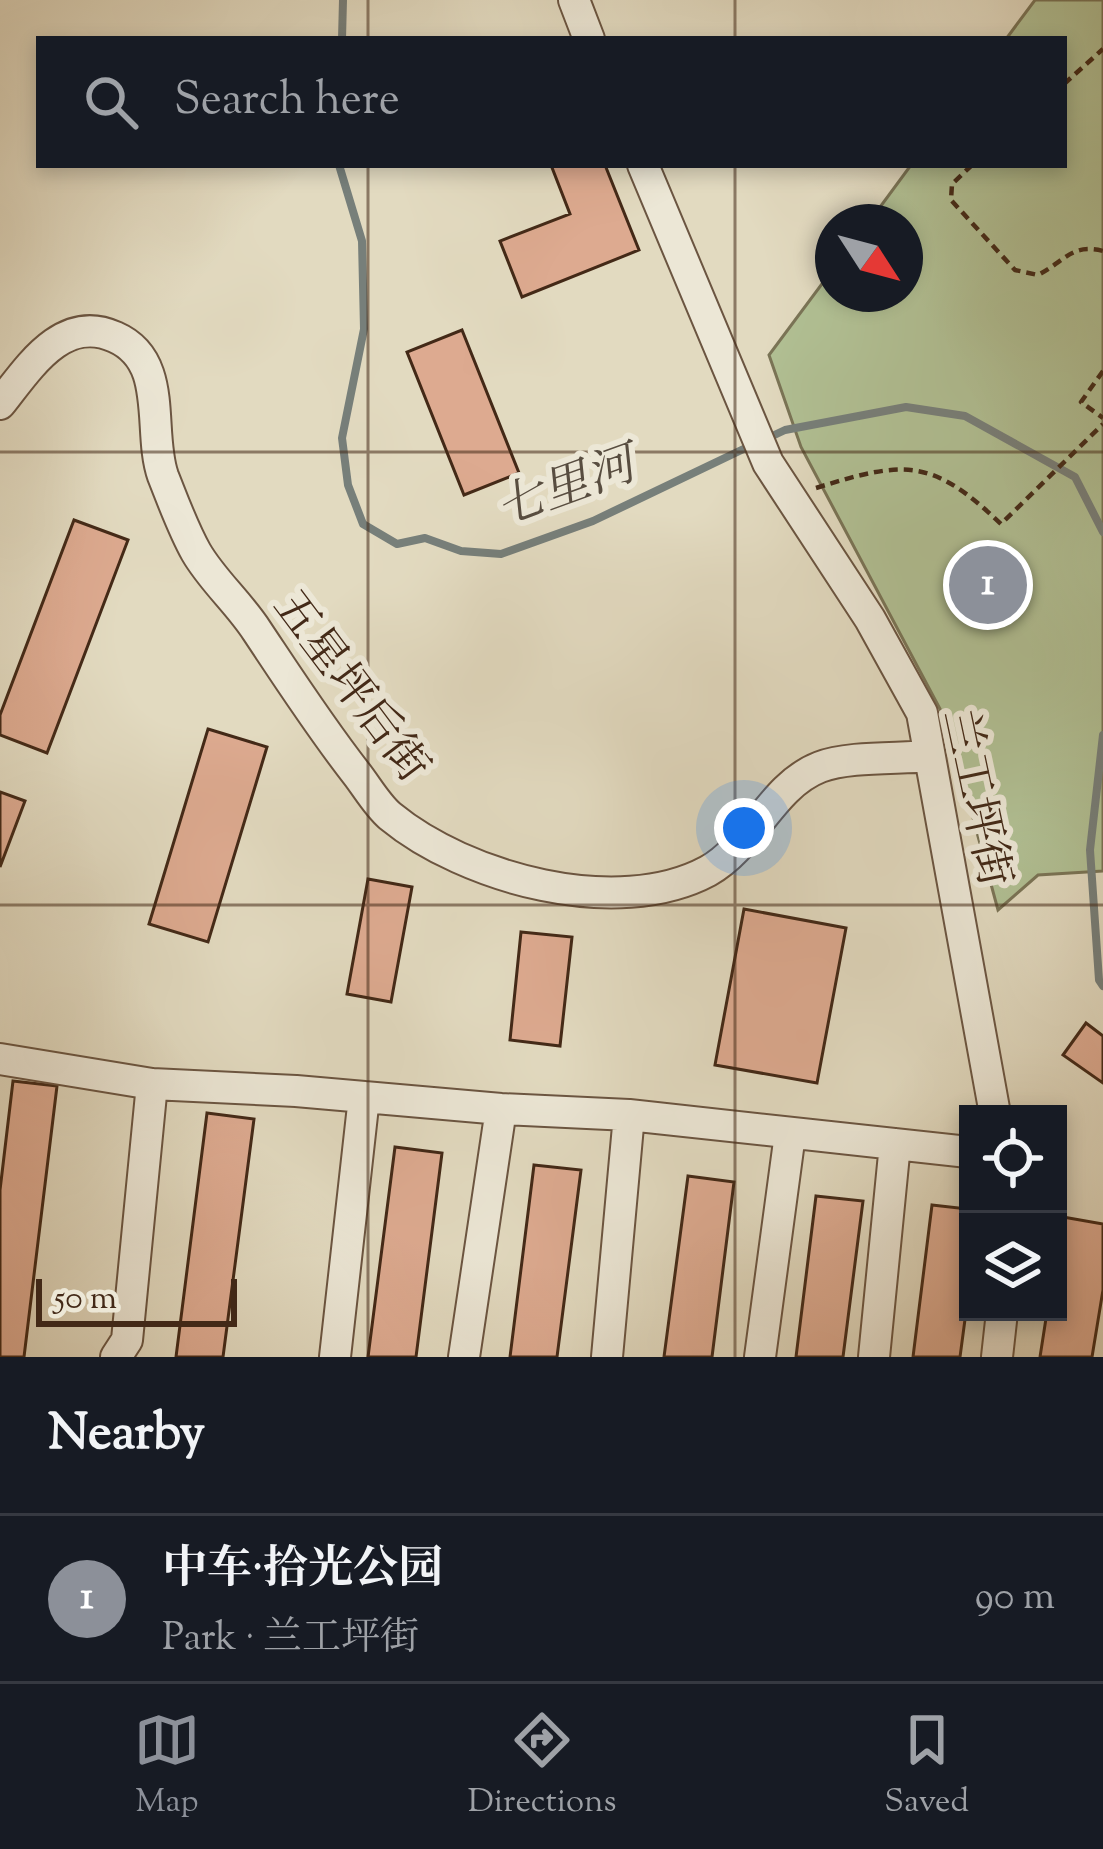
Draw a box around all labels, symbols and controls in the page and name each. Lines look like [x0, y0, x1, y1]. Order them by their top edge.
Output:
search box [36, 36, 1067, 168]
icon: search [78, 69, 144, 135]
text: Search here [174, 70, 400, 135]
north arrow [815, 204, 923, 312]
water label: 七里河 [487, 430, 654, 547]
pin: 1 [949, 540, 1027, 630]
street label: 五星坪后街 [255, 579, 442, 798]
street label: 兰工坪街 [923, 703, 1024, 893]
your location [714, 798, 774, 858]
map controls [959, 1105, 1067, 1321]
button: locate [959, 1105, 1067, 1213]
button: layers [959, 1213, 1067, 1321]
scale bar [36, 1273, 237, 1326]
text: 50 m [54, 1276, 117, 1324]
text: Nearby [48, 1399, 205, 1472]
text: 中车·拾光公园 [162, 1539, 443, 1604]
text: 1 [80, 1571, 94, 1627]
text: 90 m [975, 1571, 1055, 1627]
text: Park · 兰工坪街 [162, 1612, 419, 1668]
tab: Map [134, 1707, 200, 1827]
tab: Directions [468, 1707, 617, 1827]
tab: Saved [884, 1707, 969, 1827]

